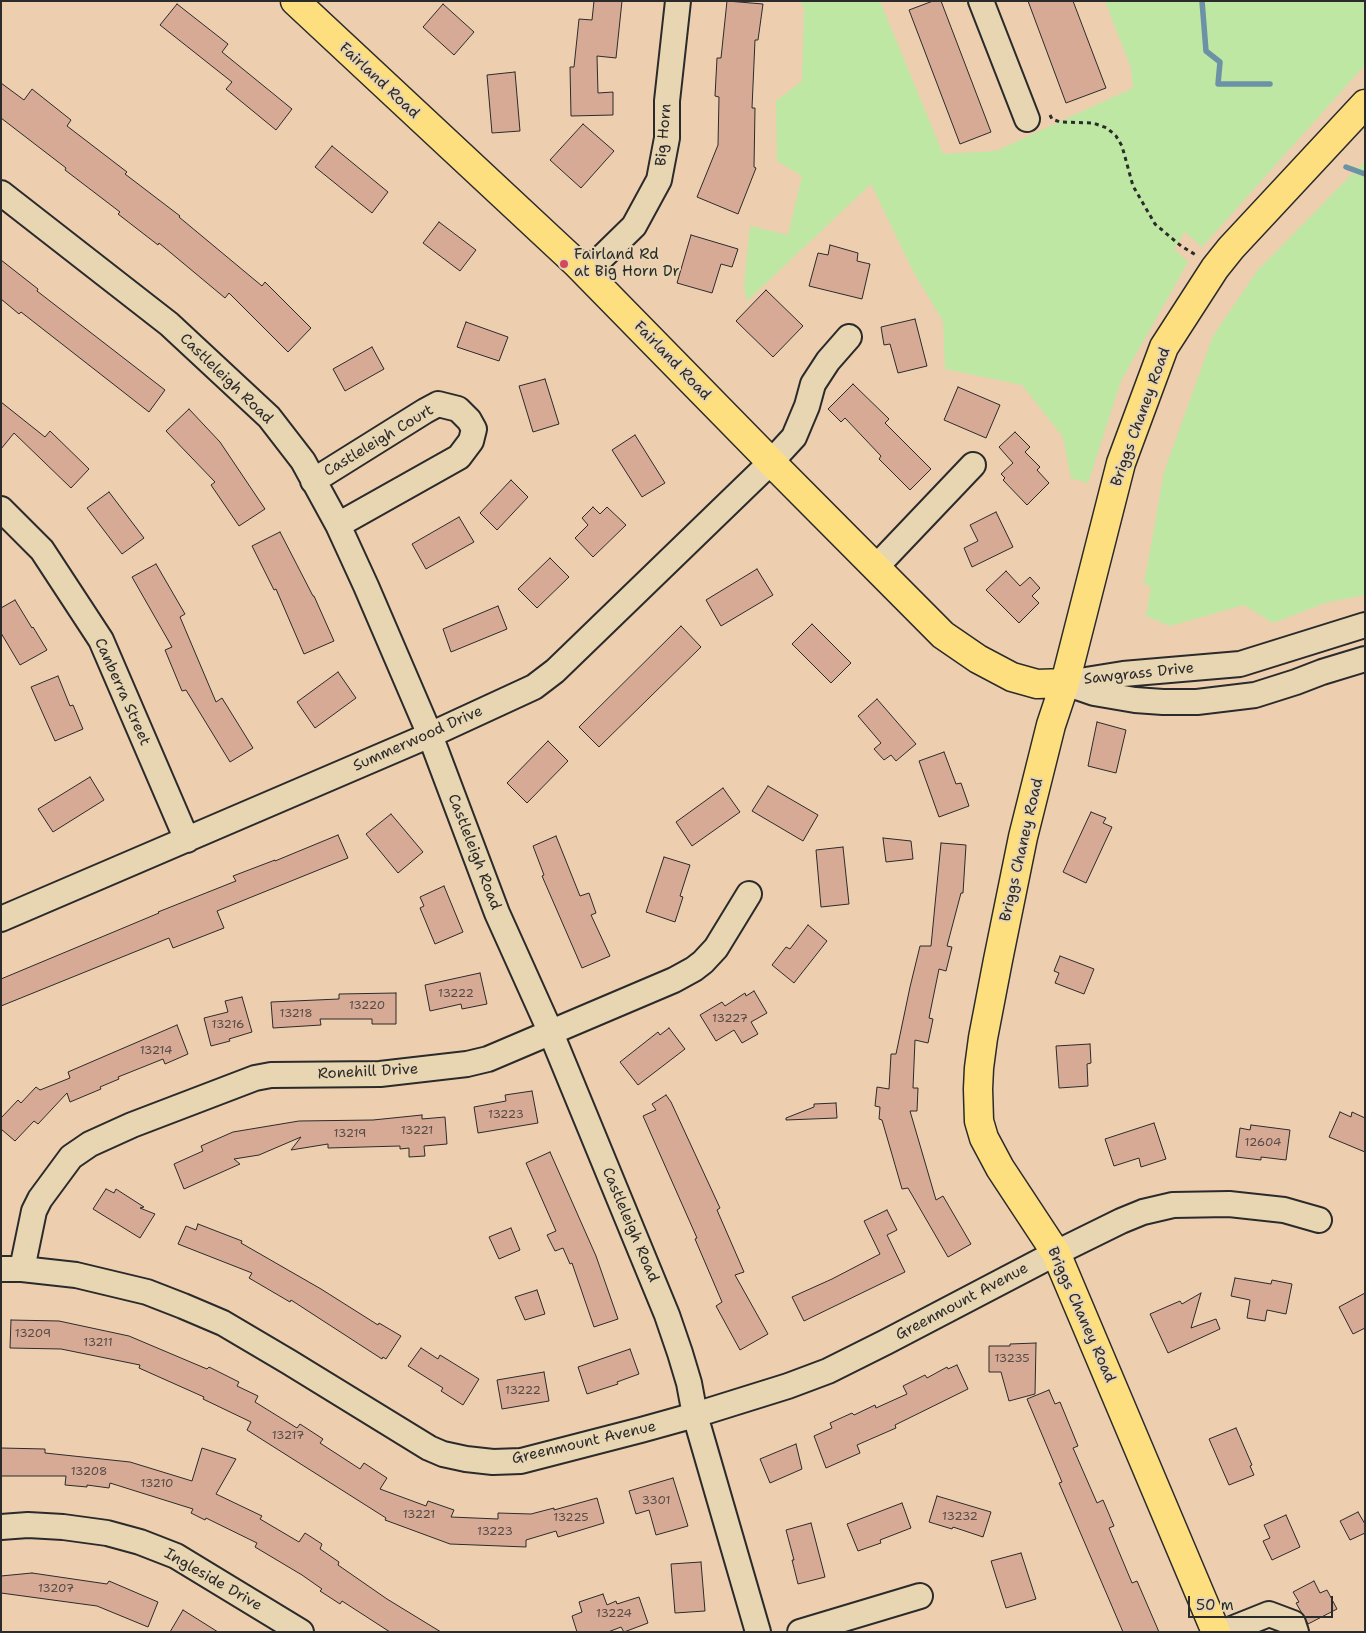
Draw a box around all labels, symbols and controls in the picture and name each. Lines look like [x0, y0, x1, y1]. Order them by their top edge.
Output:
street label: Fairland Road [335, 39, 423, 123]
street label: Big Horn [652, 103, 676, 167]
place label: Fairland Rd at Big Horn Dr [574, 246, 680, 281]
marker: Fairland Rd at Big Horn Dr [558, 258, 570, 270]
street label: Fairland Road [630, 318, 714, 404]
street label: Castleleigh Road [176, 330, 276, 428]
street label: Briggs Chaney Road [1107, 345, 1175, 489]
street label: Castleleigh Court [321, 401, 437, 481]
street label: Canberra Street [90, 635, 154, 749]
street label: Sawgrass Drive [1083, 659, 1195, 689]
street label: Summerwood Drive [350, 702, 486, 776]
street label: Briggs Chaney Road [997, 777, 1047, 923]
street label: Castleleigh Road [444, 792, 504, 912]
house number: 13222 [438, 987, 474, 1001]
house number: 13220 [349, 999, 385, 1013]
house number: 13218 [279, 1007, 313, 1021]
house number: 13227 [712, 1012, 748, 1026]
house number: 13216 [212, 1018, 244, 1032]
house number: 13214 [140, 1044, 172, 1058]
street label: Ronehill Drive [317, 1060, 419, 1084]
house number: 13223 [488, 1108, 524, 1122]
house number: 13221 [401, 1124, 433, 1138]
house number: 13219 [334, 1127, 366, 1141]
house number: 12604 [1245, 1136, 1281, 1150]
street label: Castleleigh Road [598, 1165, 662, 1285]
street label: Briggs Chaney Road [1043, 1244, 1119, 1386]
street label: Greenmount Avenue [893, 1259, 1031, 1345]
house number: 13209 [15, 1327, 51, 1341]
house number: 13211 [83, 1336, 113, 1350]
house number: 13235 [994, 1352, 1030, 1366]
house number: 13222 [505, 1384, 541, 1398]
street label: Greenmount Avenue [510, 1418, 658, 1468]
house number: 13217 [272, 1429, 304, 1443]
house number: 13208 [71, 1465, 107, 1479]
house number: 13210 [141, 1477, 173, 1491]
house number: 3301 [642, 1494, 670, 1508]
house number: 13221 [403, 1508, 435, 1522]
house number: 13232 [942, 1510, 978, 1524]
house number: 13225 [553, 1511, 589, 1525]
house number: 13223 [477, 1525, 513, 1539]
street label: Ingleside Drive [161, 1545, 265, 1615]
house number: 13207 [38, 1582, 74, 1596]
scale bar [1191, 1586, 1336, 1618]
text: 50 m [1196, 1595, 1234, 1615]
house number: 13224 [596, 1607, 632, 1621]

